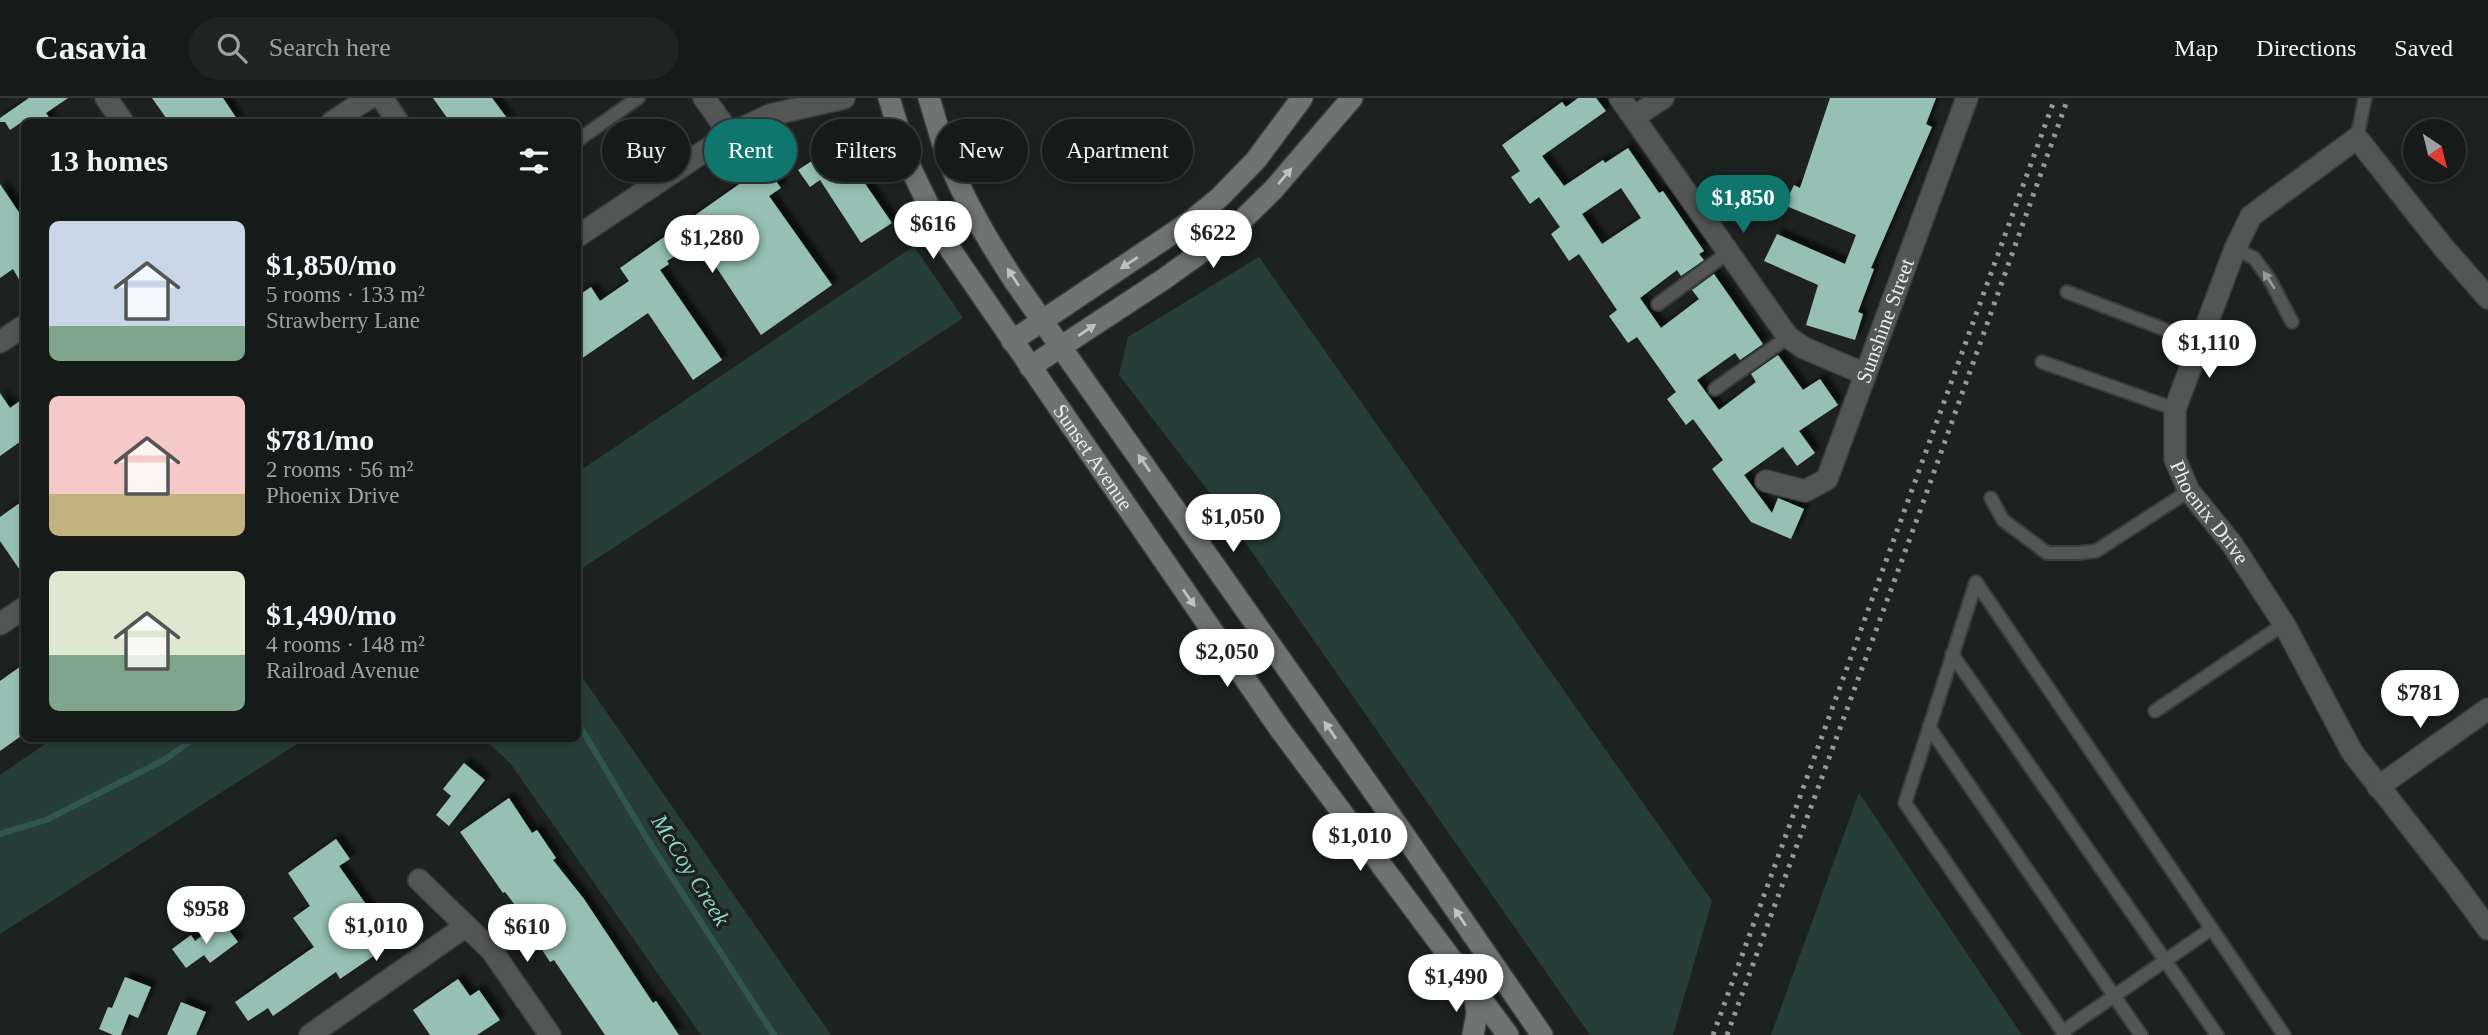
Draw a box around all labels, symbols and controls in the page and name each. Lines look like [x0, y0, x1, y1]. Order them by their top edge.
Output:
search box [189, 17, 679, 80]
icon: search [213, 29, 251, 67]
text: Casavia [35, 30, 147, 66]
text: Search here [269, 33, 391, 62]
text: Map [2174, 35, 2218, 61]
text: Directions [2256, 35, 2356, 61]
text: Saved [2394, 35, 2453, 61]
chip: Buy [602, 119, 690, 182]
chip: Rent [704, 119, 797, 182]
chip: Filters [811, 119, 921, 182]
chip: New [935, 119, 1028, 182]
chip: Apartment [1042, 119, 1193, 182]
north arrow [2403, 119, 2466, 182]
map controls [2403, 119, 2466, 182]
icon: filters [515, 142, 553, 180]
text: 13 homes [49, 144, 168, 177]
one-way arrow [1277, 167, 1292, 184]
pin: $1,850 [1686, 176, 1800, 235]
text: $1,850 [1711, 185, 1775, 210]
pin: $616 [892, 202, 974, 261]
text: $616 [910, 211, 956, 236]
pin: $622 [1172, 211, 1254, 270]
pin: $1,280 [655, 216, 769, 275]
text: $622 [1190, 220, 1236, 245]
text: $1,280 [680, 225, 744, 250]
text: $1,850/mo [266, 248, 397, 281]
icon: home [105, 249, 189, 333]
street label: Sunshine Street [1851, 255, 1919, 386]
one-way arrow [1119, 256, 1139, 269]
one-way arrow [1006, 268, 1019, 287]
one-way arrow [2263, 270, 2276, 290]
text: 5 rooms · 133 m² [266, 282, 425, 307]
text: Strawberry Lane [266, 308, 420, 333]
pin: $1,110 [2152, 320, 2266, 380]
one-way arrow [1078, 323, 1096, 337]
text: $1,110 [2178, 330, 2240, 355]
street label: Sunset Avenue [1048, 399, 1138, 515]
text: $781/mo [266, 423, 374, 456]
icon: home [105, 424, 189, 508]
one-way arrow [1137, 454, 1151, 472]
text: 2 rooms · 56 m² [266, 457, 413, 482]
street label: Phoenix Drive [2165, 457, 2254, 569]
text: Phoenix Drive [266, 483, 400, 508]
pin: $1,050 [1176, 494, 1290, 554]
text: $1,050 [1201, 504, 1265, 529]
one-way arrow [1182, 589, 1196, 607]
text: $1,490/mo [266, 598, 397, 631]
icon: home [105, 599, 189, 683]
pin: $2,050 [1170, 630, 1284, 689]
text: 4 rooms · 148 m² [266, 632, 425, 657]
text: $2,050 [1195, 639, 1259, 664]
text: Railroad Avenue [266, 658, 420, 683]
pin: $781 [2379, 670, 2461, 730]
text: $781 [2397, 680, 2443, 705]
one-way arrow [1323, 721, 1337, 739]
water label: McCoy Creek [646, 809, 735, 931]
pin: $1,010 [1303, 814, 1417, 873]
text: $1,010 [1328, 823, 1392, 848]
pin: $958 [165, 886, 247, 946]
text: $958 [183, 896, 229, 921]
pin: $1,010 [319, 904, 433, 963]
pin: $610 [486, 904, 568, 964]
one-way arrow [1453, 908, 1467, 926]
text: $1,010 [344, 913, 408, 938]
text: $610 [504, 914, 550, 939]
pin: $1,490 [1399, 954, 1513, 1014]
text: $1,490 [1424, 964, 1488, 989]

